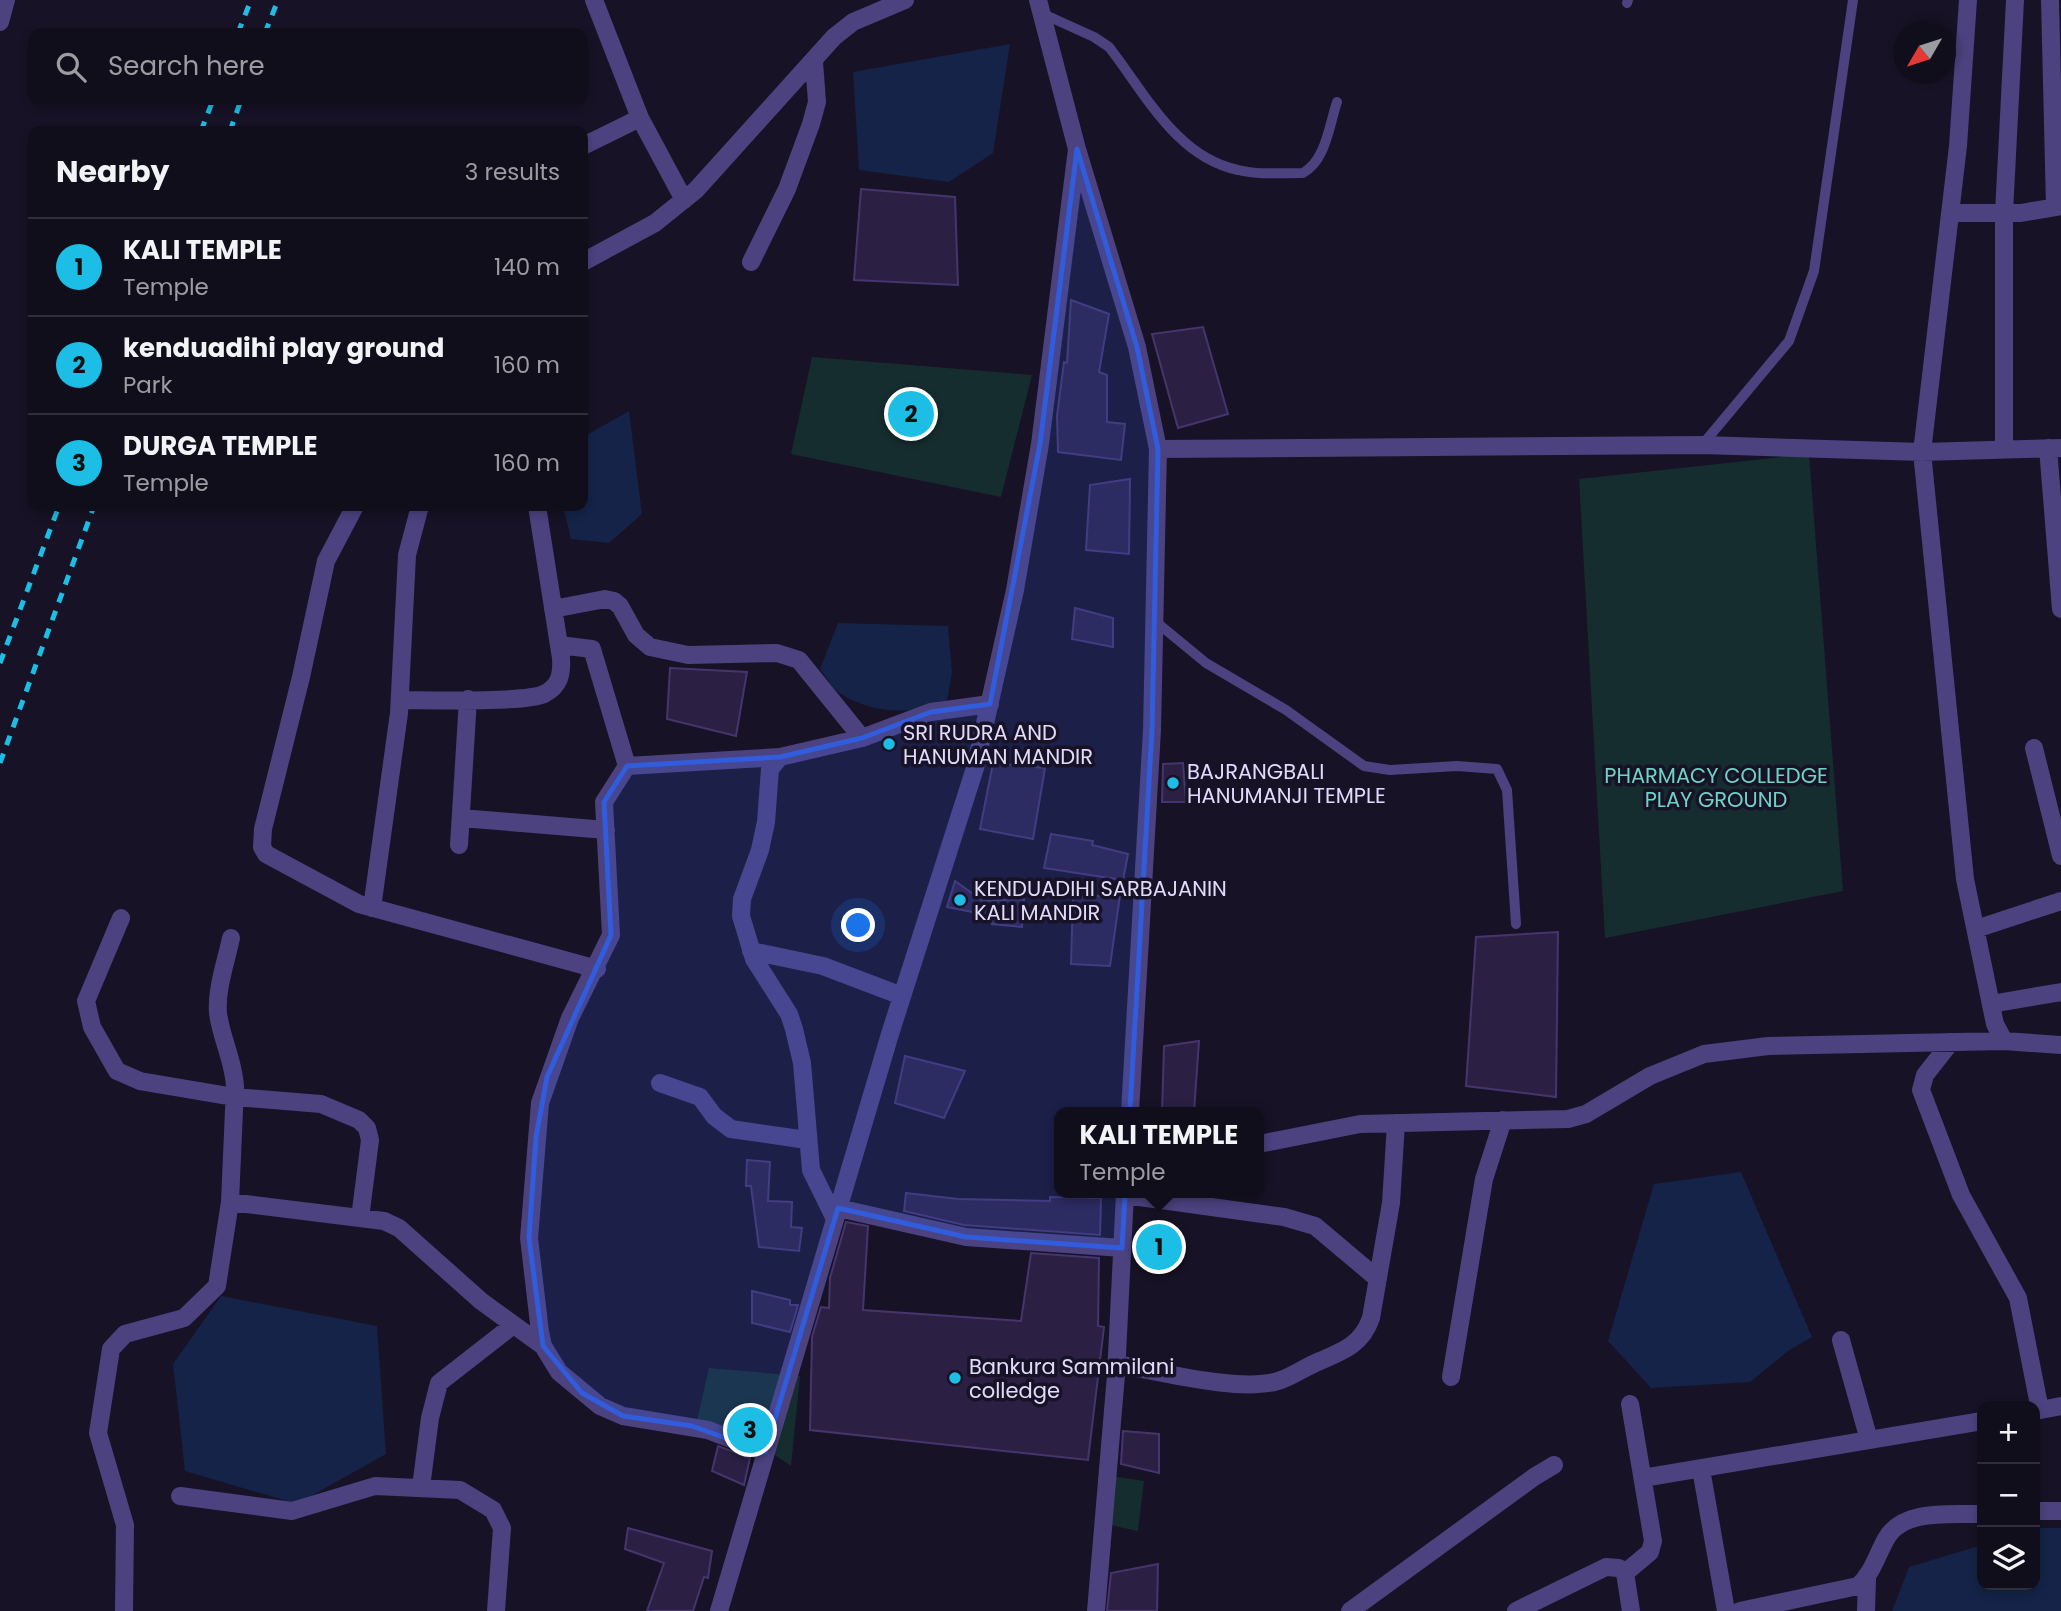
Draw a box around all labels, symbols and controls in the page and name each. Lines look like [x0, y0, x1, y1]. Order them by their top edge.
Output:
north arrow [1893, 21, 1956, 84]
search box [28, 28, 588, 105]
icon: search [52, 48, 90, 86]
text: Search here [108, 48, 265, 84]
text: Nearby [56, 150, 170, 193]
text: 3 results [465, 156, 560, 188]
text: KALI TEMPLE [123, 232, 282, 268]
text: 1 [75, 251, 83, 283]
text: 140 m [494, 251, 560, 283]
text: Temple [123, 271, 209, 303]
text: kenduadihi play ground [123, 330, 444, 366]
text: 2 [72, 349, 86, 381]
text: 160 m [494, 349, 560, 381]
text: Park [123, 369, 172, 401]
pin: 2 [888, 388, 934, 440]
text: DURGA TEMPLE [123, 428, 318, 464]
text: 3 [72, 447, 86, 479]
text: 160 m [494, 447, 560, 479]
text: Temple [123, 467, 209, 499]
place label: SRI RUDRA AND HANUMAN MANDIR [903, 718, 1093, 771]
marker: SRI RUDRA AND HANUMAN MANDIR [881, 736, 897, 752]
place label: BAJRANGBALI HANUMANJI TEMPLE [1187, 757, 1386, 810]
park label: PHARMACY COLLEDGE PLAY GROUND [1604, 761, 1828, 814]
marker: BAJRANGBALI HANUMANJI TEMPLE [1165, 775, 1181, 791]
place label: KENDUADIHI SARBAJANIN KALI MANDIR [974, 874, 1227, 927]
marker: KENDUADIHI SARBAJANIN KALI MANDIR [952, 892, 968, 908]
your location [841, 908, 875, 942]
popup [1054, 1107, 1264, 1198]
text: KALI TEMPLE [1080, 1117, 1238, 1153]
text: Temple [1080, 1156, 1165, 1188]
pin: 1 [1136, 1221, 1182, 1273]
place label: Bankura Sammilani colledge [969, 1352, 1174, 1405]
marker: Bankura Sammilani colledge [947, 1370, 963, 1386]
map controls [1977, 1401, 2040, 1590]
button: + [1977, 1401, 2040, 1464]
pin: 3 [727, 1404, 773, 1456]
button: − [1977, 1464, 2040, 1527]
button: layers [1977, 1527, 2040, 1590]

